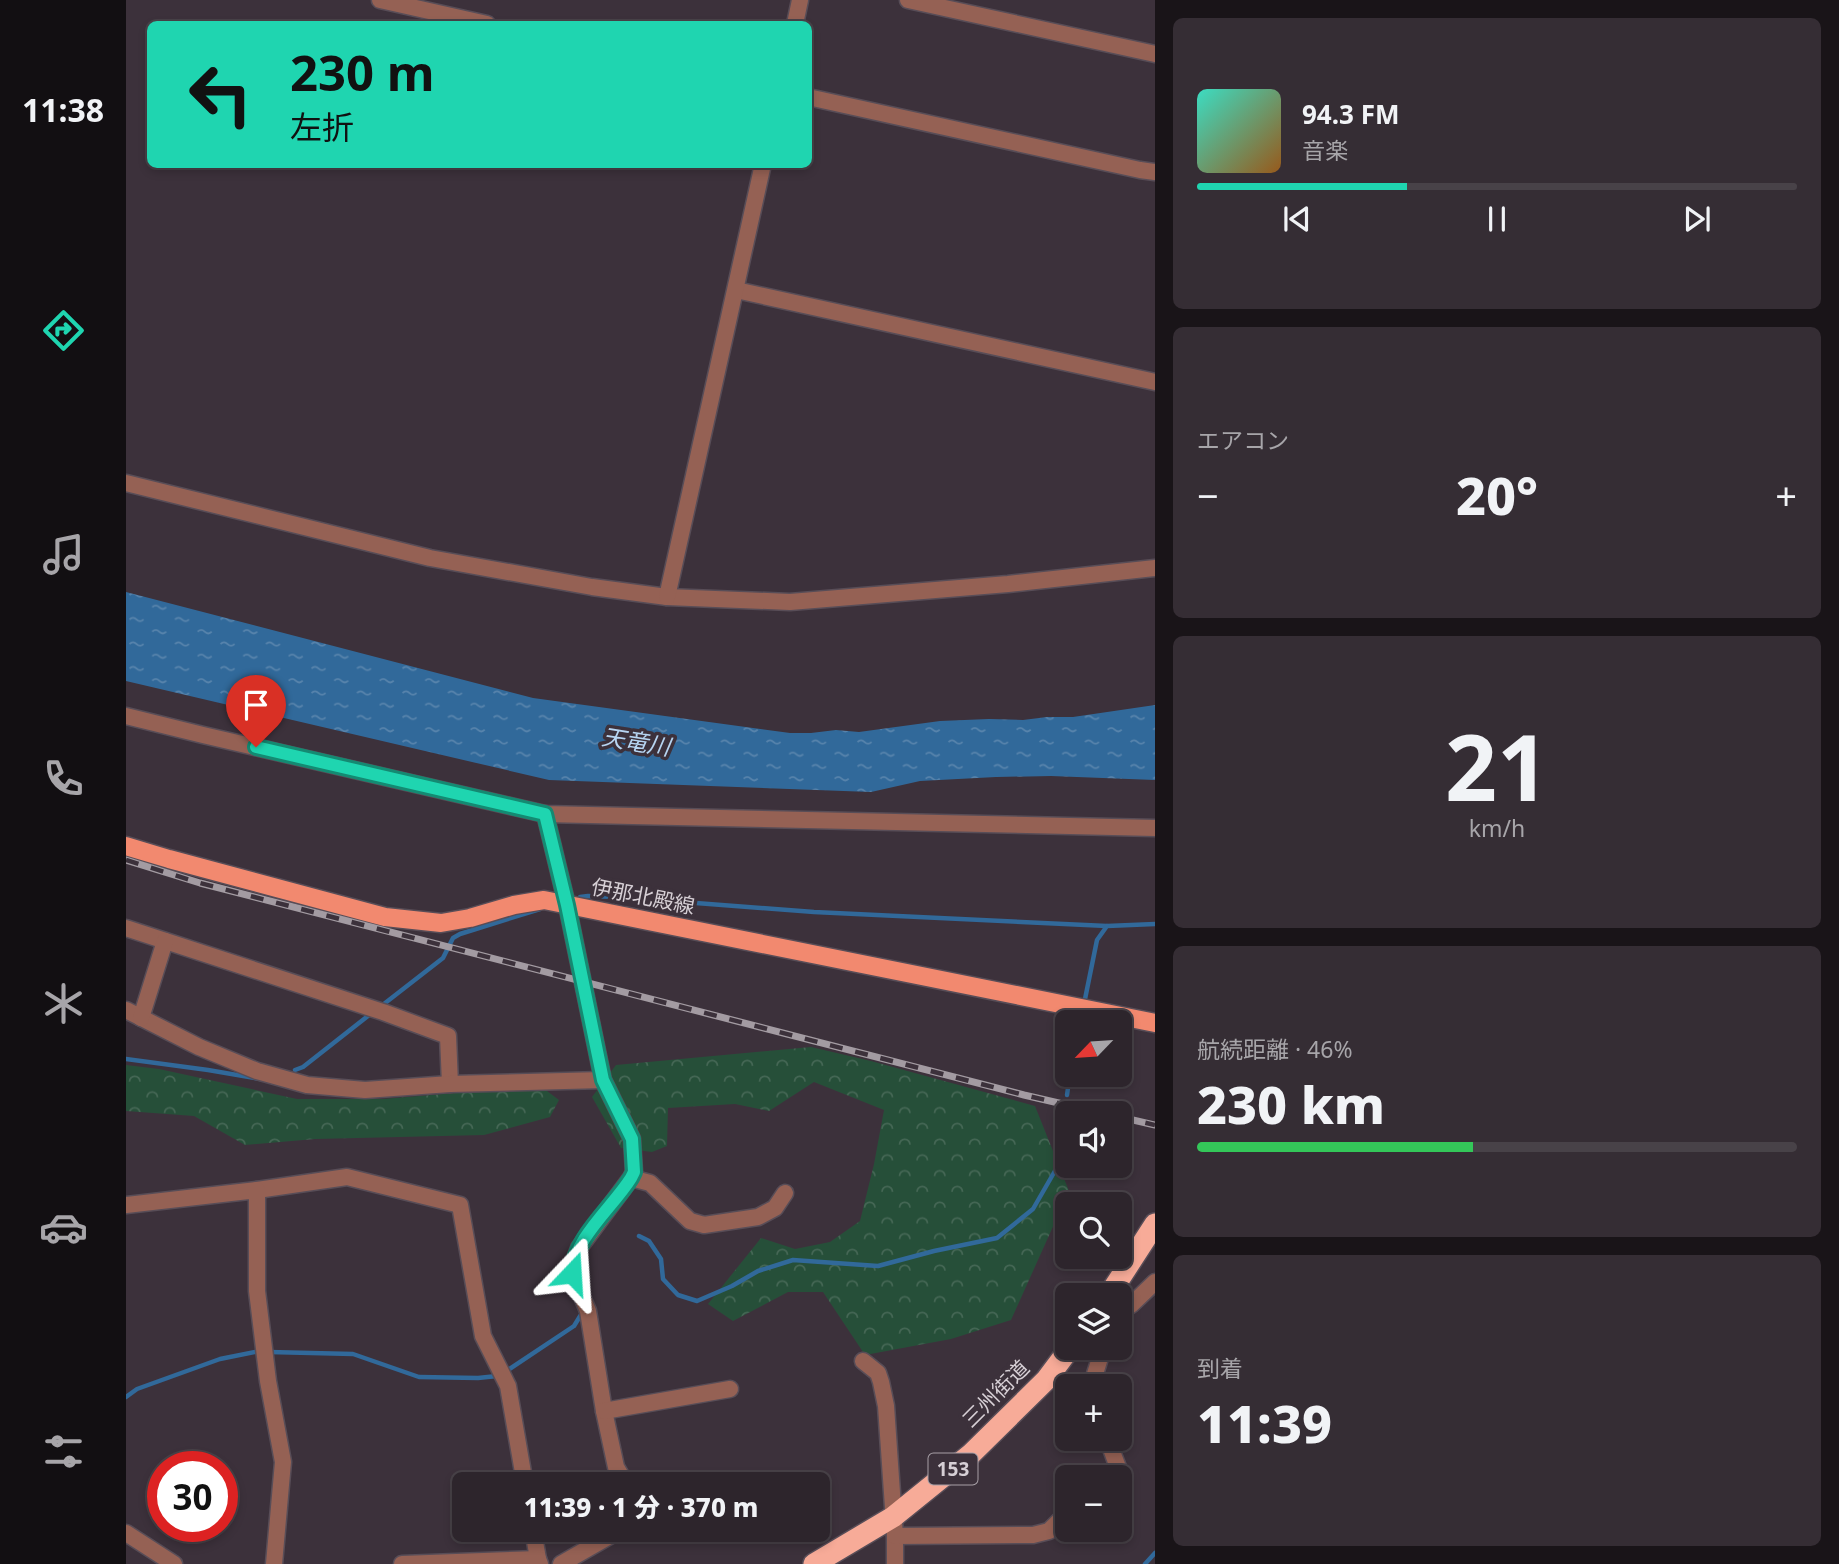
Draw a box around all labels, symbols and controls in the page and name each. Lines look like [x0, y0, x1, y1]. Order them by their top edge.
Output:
text: 230 m [290, 39, 435, 105]
icon: left [175, 49, 266, 140]
text: 11:38 [22, 88, 104, 131]
text: 94.3 FM [1302, 96, 1399, 132]
text: 左折 [290, 105, 354, 148]
text: 音楽 [1302, 134, 1348, 166]
icon: previous [1278, 200, 1316, 238]
icon: pause [1478, 200, 1516, 238]
icon: next [1678, 200, 1716, 238]
icon: directions [39, 306, 88, 355]
text: エアコン [1197, 424, 1289, 456]
text: 20° [1456, 459, 1538, 530]
text: − [1197, 469, 1219, 521]
text: + [1775, 469, 1797, 521]
icon: music [39, 530, 88, 579]
pin [226, 675, 286, 747]
icon: arrive [237, 686, 275, 724]
text: 21 [1445, 704, 1549, 828]
water label: 天竜川 [600, 720, 676, 763]
icon: phone [39, 754, 88, 803]
text: km/h [1469, 812, 1525, 844]
street label: 伊那北殿線 [589, 872, 697, 920]
icon: climate [39, 979, 88, 1028]
north arrow [1055, 1010, 1132, 1087]
map controls [1055, 1010, 1132, 1542]
text: 航続距離 · 46% [1197, 1033, 1353, 1065]
text: 230 km [1197, 1068, 1385, 1139]
button: sound [1055, 1101, 1132, 1178]
button: search [1055, 1192, 1132, 1269]
icon: car [39, 1203, 88, 1252]
position arrow [535, 1236, 609, 1310]
button: layers [1055, 1283, 1132, 1360]
text: 到着 [1197, 1352, 1243, 1384]
street label: 三州街道 [956, 1354, 1035, 1433]
button: + [1055, 1374, 1132, 1451]
text: 11:39 [1197, 1387, 1332, 1458]
icon: filters [39, 1427, 88, 1476]
speed limit sign: 30 [147, 1451, 238, 1542]
road number: 153 [928, 1454, 978, 1484]
button: − [1055, 1465, 1132, 1542]
text: 11:39 · 1 分 · 370 m [524, 1489, 758, 1525]

